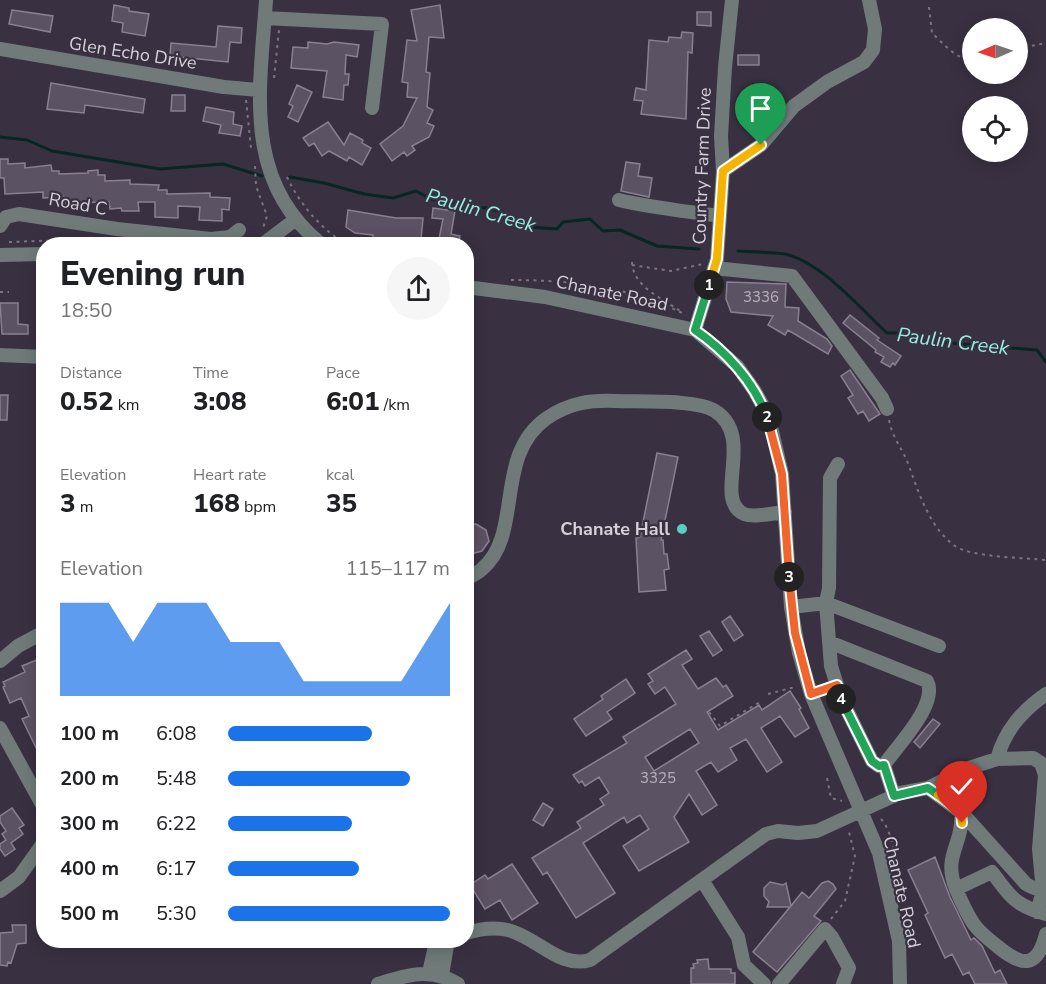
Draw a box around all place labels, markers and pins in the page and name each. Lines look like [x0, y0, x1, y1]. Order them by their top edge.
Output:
pin [735, 83, 786, 145]
pin: 1 [694, 270, 724, 300]
pin: 2 [752, 402, 782, 432]
place label: Chanate Hall [560, 517, 670, 541]
marker: Chanate Hall [675, 522, 689, 536]
pin: 3 [774, 562, 804, 592]
pin: 4 [826, 684, 856, 714]
pin [936, 761, 987, 823]

